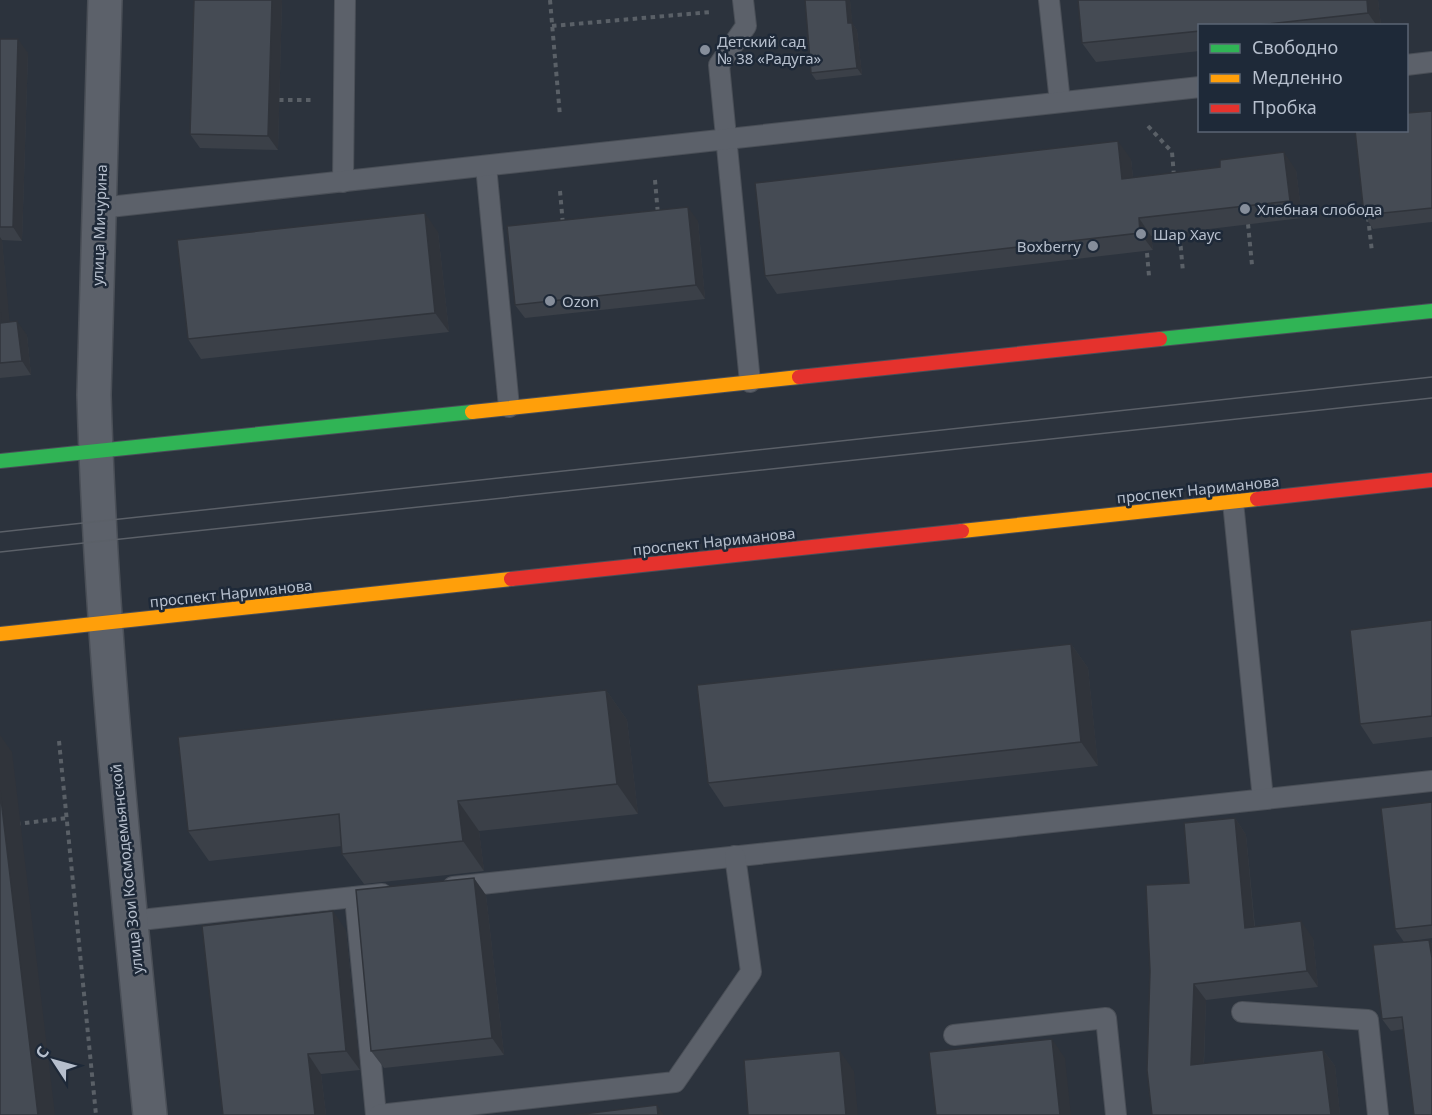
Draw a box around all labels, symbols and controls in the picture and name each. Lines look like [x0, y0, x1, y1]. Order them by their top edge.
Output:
legend [1198, 24, 1408, 132]
place label: Детский сад № 38 «Радуга» [717, 31, 822, 68]
text: Свободно [1252, 35, 1338, 59]
marker: Детский сад № 38 «Радуга» [698, 43, 712, 57]
text: Медленно [1252, 65, 1343, 89]
text: Пробка [1252, 95, 1317, 119]
street label: улица Мичурина [87, 164, 111, 286]
place label: Хлебная слобода [1257, 199, 1382, 219]
marker: Хлебная слобода [1238, 202, 1252, 216]
place label: Шар Хаус [1153, 224, 1221, 244]
marker: Шар Хаус [1134, 227, 1148, 241]
place label: Boxberry [1017, 236, 1081, 256]
marker: Boxberry [1086, 239, 1100, 253]
place label: Ozon [562, 291, 599, 311]
marker: Ozon [543, 294, 557, 308]
street label: проспект Нариманова [1116, 471, 1280, 507]
street label: проспект Нариманова [632, 523, 796, 559]
street label: проспект Нариманова [149, 575, 313, 611]
street label: улица Зои Космодемьянской [105, 763, 147, 975]
north arrow [24, 1031, 84, 1091]
text: С [30, 1042, 54, 1063]

